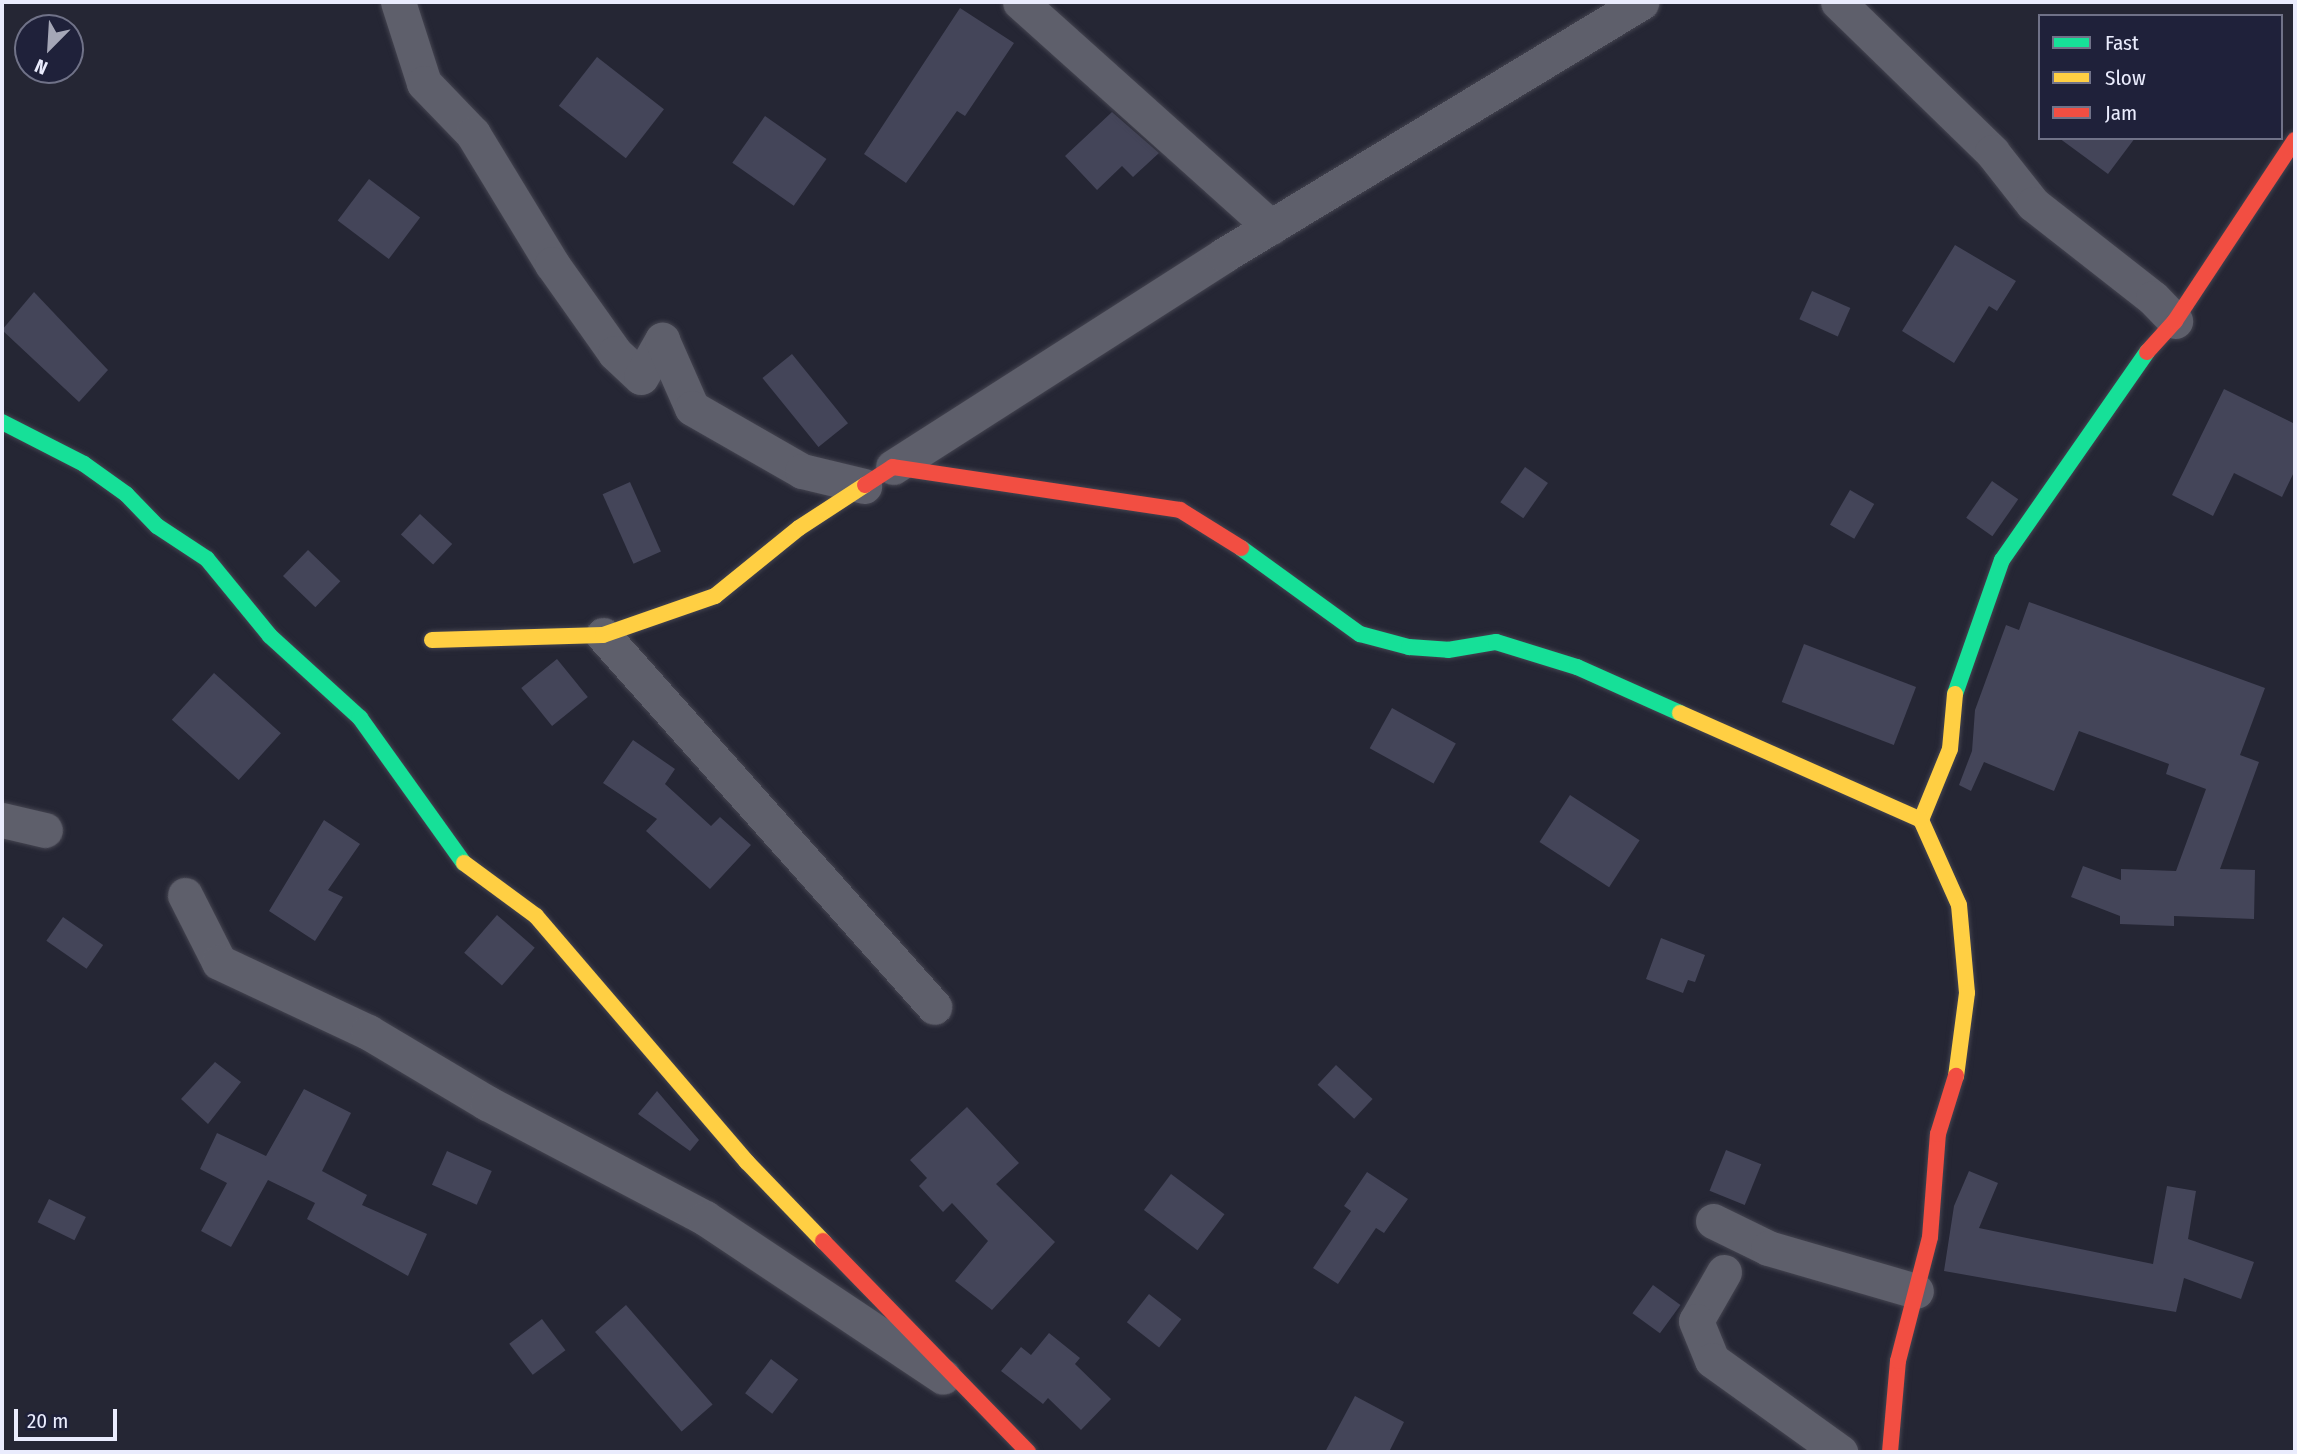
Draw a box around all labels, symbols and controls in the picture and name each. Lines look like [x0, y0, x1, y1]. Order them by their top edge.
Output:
north arrow [14, 14, 84, 84]
legend [2038, 14, 2283, 140]
text: Fast [2105, 30, 2139, 56]
text: N [31, 54, 51, 80]
text: Slow [2105, 65, 2146, 91]
text: Jam [2105, 100, 2137, 126]
scale bar [18, 1394, 121, 1438]
text: 20 m [27, 1408, 68, 1434]

